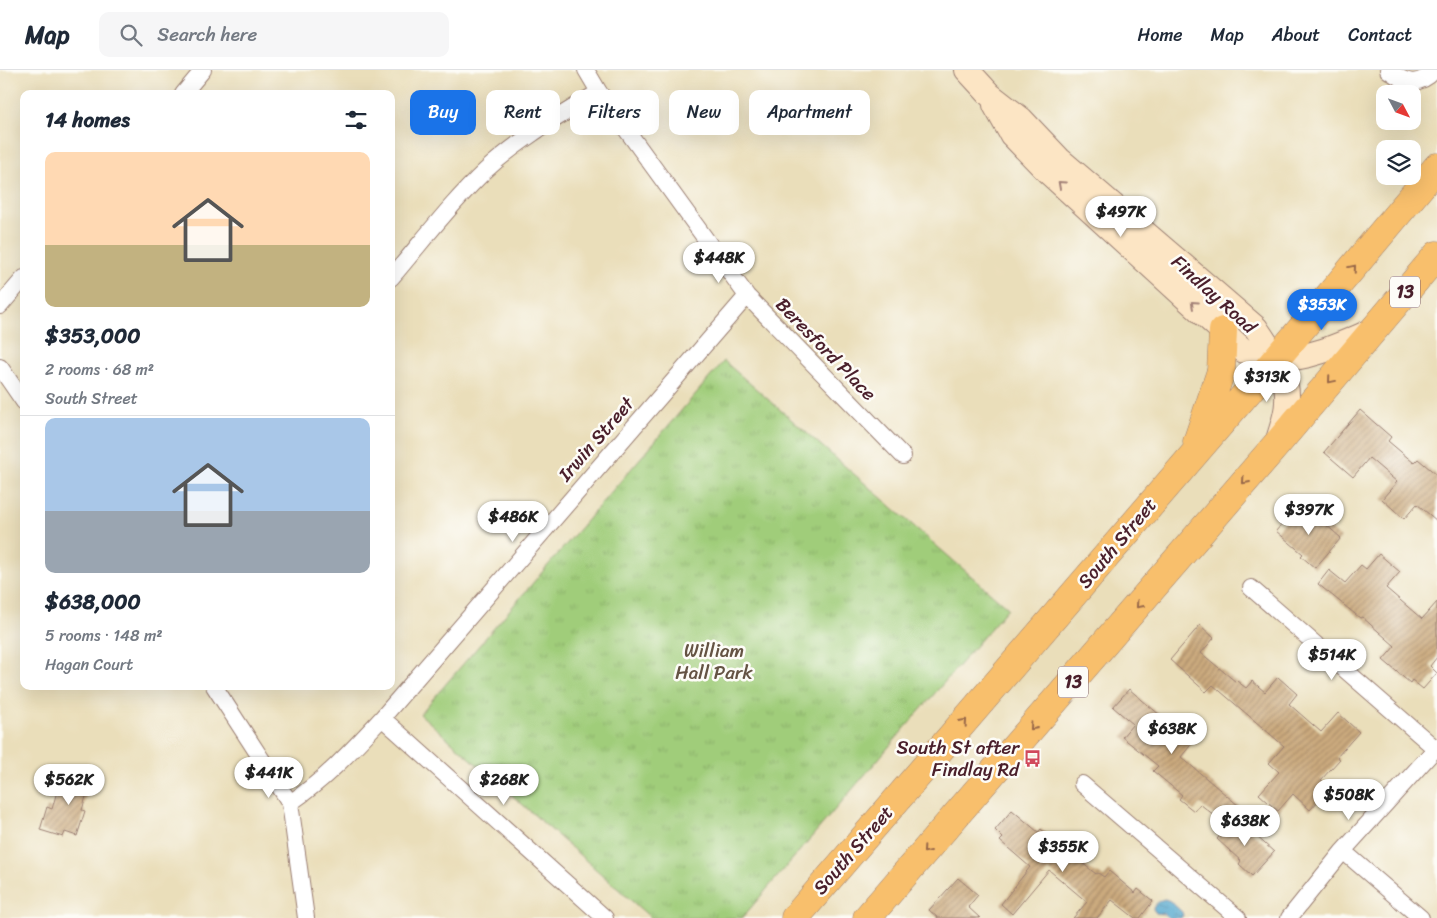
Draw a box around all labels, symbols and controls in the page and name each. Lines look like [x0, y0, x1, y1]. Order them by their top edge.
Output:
search box [99, 12, 449, 57]
text: Map [25, 14, 69, 56]
text: Search here [157, 18, 257, 51]
text: Home [1138, 19, 1183, 51]
text: Map [1211, 19, 1244, 51]
text: About [1272, 19, 1320, 51]
text: Contact [1348, 19, 1412, 51]
icon: search [117, 21, 145, 49]
north arrow [1376, 85, 1421, 130]
map controls [1376, 85, 1421, 185]
chip: Buy [410, 90, 476, 135]
chip: Rent [486, 90, 560, 135]
chip: Filters [570, 90, 659, 135]
chip: New [669, 90, 739, 135]
chip: Apartment [749, 90, 870, 135]
text: 14 homes [45, 101, 130, 139]
icon: filters [342, 106, 370, 134]
button: layers [1376, 140, 1421, 185]
one-way arrow [1057, 180, 1066, 189]
icon: home [163, 185, 253, 275]
pin: $497K [1086, 196, 1156, 238]
text: $497K [1096, 197, 1146, 226]
pin: $448K [684, 242, 754, 284]
text: $448K [694, 243, 744, 272]
street label: Findlay Road [1164, 246, 1265, 342]
one-way arrow [1347, 264, 1356, 273]
road number: 13 [1390, 276, 1420, 308]
pin: $353K [1287, 288, 1357, 331]
street label: Beresford Place [768, 289, 885, 409]
text: $353K [1298, 290, 1346, 319]
one-way arrow [1191, 301, 1200, 310]
text: $353,000 [45, 317, 141, 355]
text: 2 rooms · 68 m² [45, 355, 154, 384]
pin: $313K [1232, 360, 1302, 403]
text: $313K [1245, 362, 1289, 391]
one-way arrow [1328, 375, 1337, 384]
text: South Street [45, 384, 138, 413]
street label: Irwin Street [549, 388, 643, 490]
icon: home [163, 450, 253, 540]
one-way arrow [1242, 476, 1251, 485]
street label: South Street [1069, 490, 1165, 596]
pin: $397K [1274, 494, 1344, 536]
text: $397K [1285, 495, 1333, 524]
pin: $486K [478, 500, 548, 543]
text: $486K [488, 502, 538, 531]
text: $638,000 [45, 583, 141, 621]
one-way arrow [1136, 599, 1145, 608]
text: 5 rooms · 148 m² [45, 621, 162, 650]
park label: William Hall Park [675, 634, 754, 689]
pin: $514K [1297, 638, 1367, 681]
text: $514K [1308, 640, 1356, 669]
text: Hagan Court [45, 650, 133, 679]
road number: 13 [1058, 666, 1088, 698]
pin: $638K [1137, 712, 1207, 755]
text: $638K [1148, 714, 1196, 743]
one-way arrow [958, 719, 966, 728]
one-way arrow [1030, 722, 1039, 731]
place label: South St after Findlay Rd [896, 731, 1020, 786]
bus stop icon: South St after Findlay Rd [1023, 748, 1043, 768]
pin: $441K [234, 756, 304, 799]
text: $441K [245, 758, 293, 787]
pin: $562K [34, 764, 104, 806]
pin: $268K [469, 764, 539, 806]
text: $562K [45, 765, 93, 794]
text: $268K [480, 765, 528, 794]
pin: $508K [1314, 778, 1384, 821]
text: $508K [1324, 780, 1374, 809]
street label: South Street [804, 798, 902, 902]
pin: $638K [1210, 804, 1280, 847]
text: $638K [1221, 806, 1269, 835]
pin: $355K [1028, 830, 1098, 873]
text: $355K [1039, 832, 1087, 861]
one-way arrow [924, 844, 932, 853]

